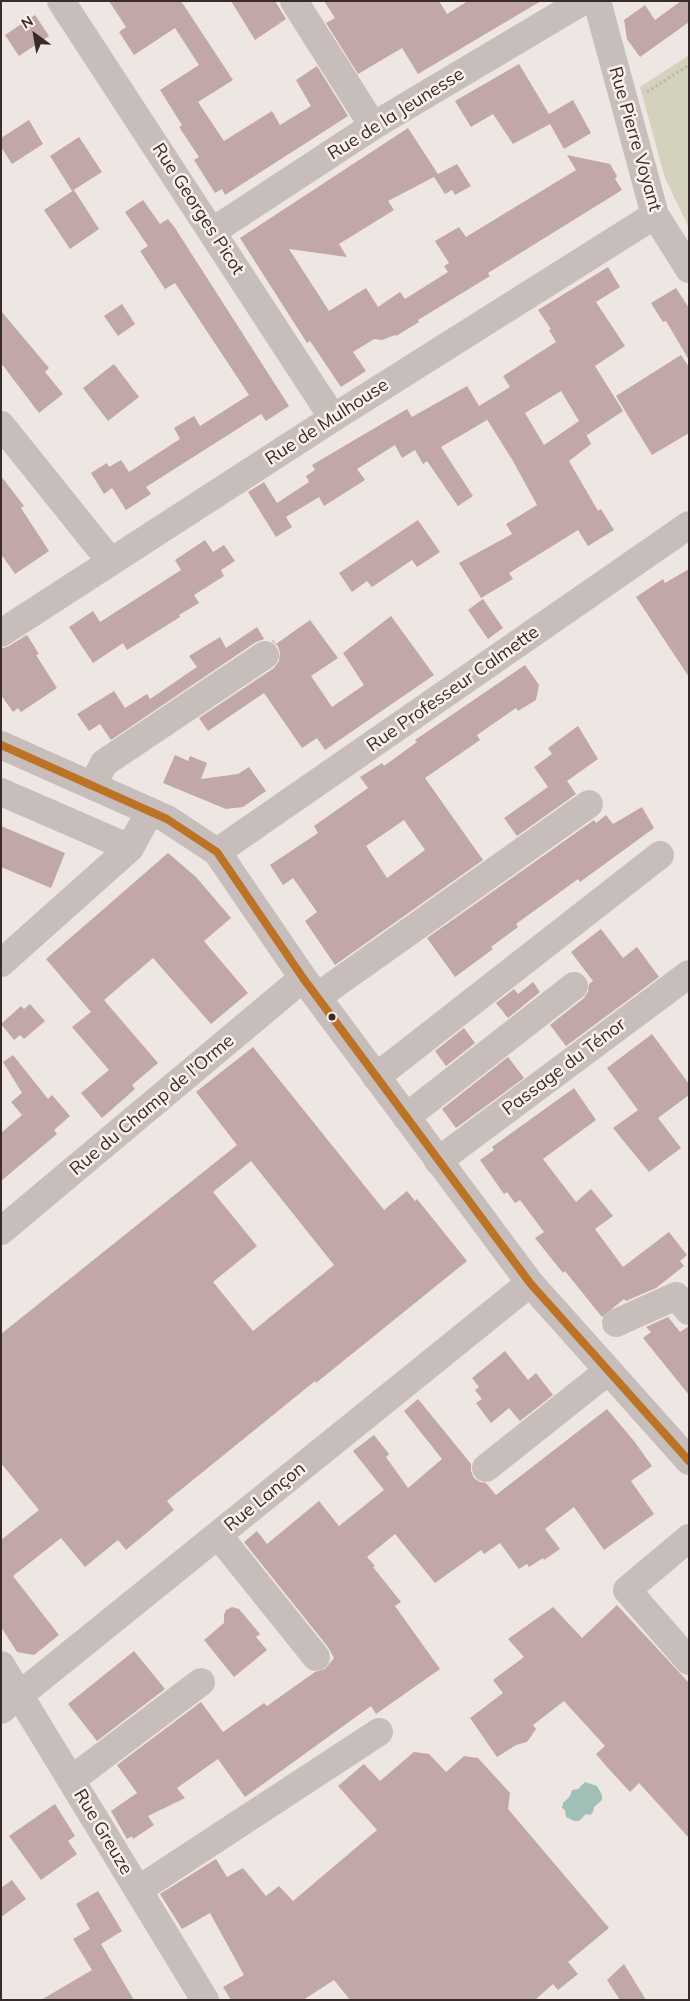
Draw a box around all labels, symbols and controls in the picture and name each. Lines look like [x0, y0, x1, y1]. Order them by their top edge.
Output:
north arrow [10, 10, 60, 60]
text: N [18, 12, 36, 33]
street label: Rue de la Jeunesse [324, 63, 468, 165]
street label: Rue Pierre Voyant [604, 64, 666, 214]
street label: Rue Georges Picot [147, 139, 249, 279]
street label: Rue de Mulhouse [261, 374, 393, 470]
street label: Rue Professeur Calmette [363, 621, 543, 757]
unlabelled marker [327, 1012, 337, 1022]
street label: Passage du Ténor [498, 1014, 630, 1120]
street label: Rue du Champ de l'Orme [65, 1030, 239, 1180]
street label: Rue Lançon [220, 1458, 310, 1536]
street label: Rue Greuze [69, 1785, 137, 1879]

